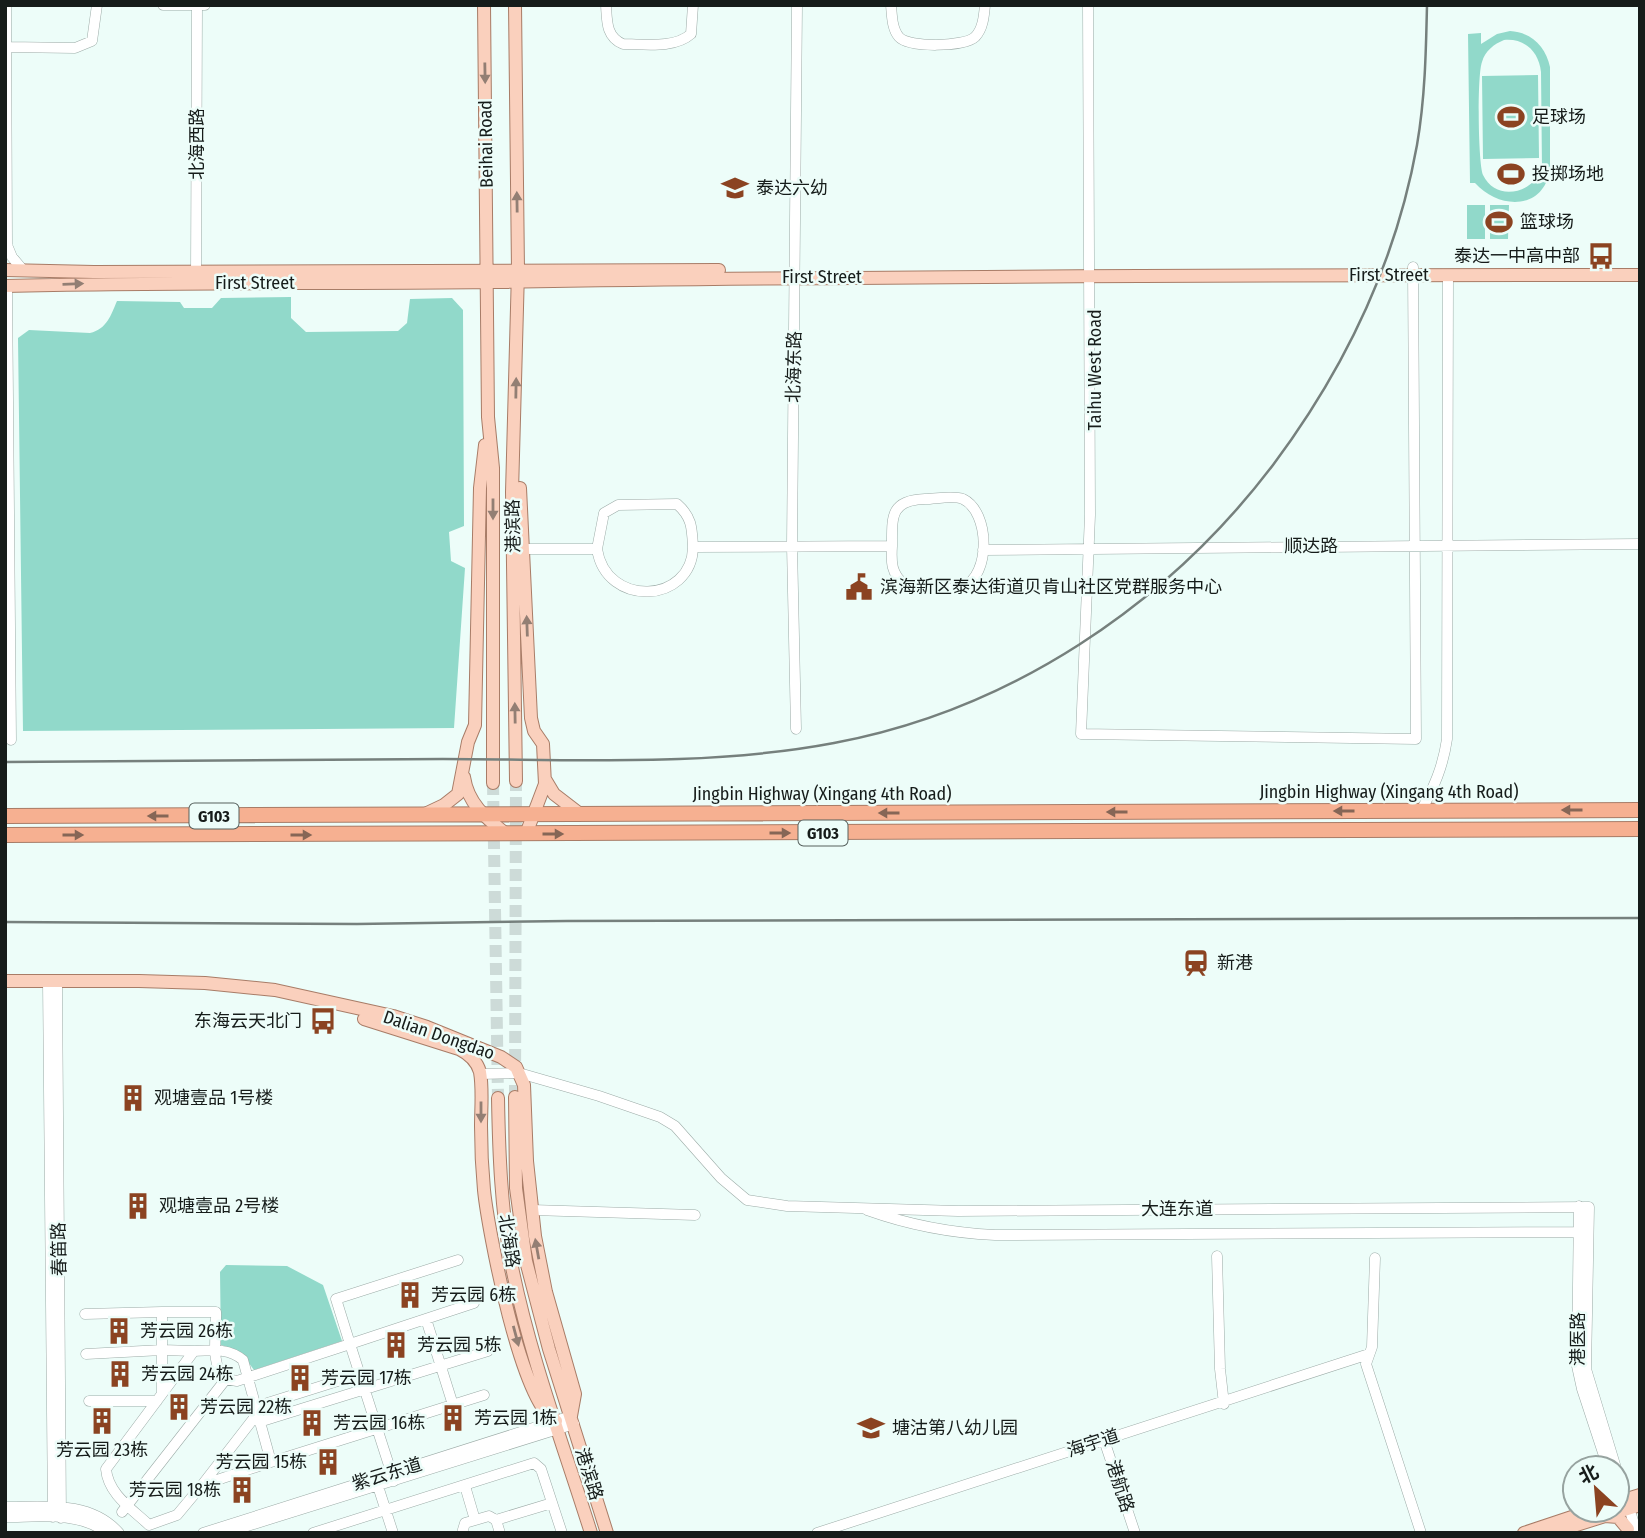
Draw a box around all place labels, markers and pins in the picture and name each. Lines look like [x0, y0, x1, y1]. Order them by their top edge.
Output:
sports icon: 足球场 [1496, 102, 1526, 132]
place label: 足球场 [1532, 106, 1586, 128]
sports icon: 投掷场地 [1496, 159, 1526, 189]
place label: 投掷场地 [1532, 163, 1604, 185]
school or university icon: 泰达六幼 [720, 173, 750, 203]
place label: 泰达六幼 [756, 177, 828, 199]
sports icon: 篮球场 [1484, 207, 1514, 237]
place label: 篮球场 [1520, 211, 1574, 233]
bus stop icon: 泰达一中高中部 [1586, 241, 1616, 271]
place label: 泰达一中高中部 [1454, 245, 1580, 267]
public building icon: 滨海新区泰达街道贝肯山社区党群服务中心 [844, 572, 874, 602]
place label: 滨海新区泰达街道贝肯山社区党群服务中心 [880, 576, 1222, 598]
station icon: 新港 [1181, 948, 1211, 978]
place label: 新港 [1217, 952, 1253, 974]
bus stop icon: 东海云天北门 [308, 1006, 338, 1036]
place label: 东海云天北门 [194, 1010, 302, 1032]
building icon: 观塘壹品 1号楼 [118, 1083, 148, 1113]
place label: 观塘壹品 1号楼 [154, 1087, 273, 1109]
building icon: 观塘壹品 2号楼 [123, 1191, 153, 1221]
place label: 观塘壹品 2号楼 [159, 1195, 279, 1217]
building icon: 芳云园 6栋 [395, 1280, 425, 1310]
place label: 芳云园 6栋 [431, 1284, 516, 1306]
building icon: 芳云园 26栋 [104, 1316, 134, 1346]
place label: 芳云园 26栋 [140, 1320, 233, 1342]
building icon: 芳云园 5栋 [381, 1330, 411, 1360]
place label: 芳云园 5栋 [417, 1334, 502, 1356]
building icon: 芳云园 24栋 [105, 1359, 135, 1389]
place label: 芳云园 24栋 [141, 1363, 234, 1385]
building icon: 芳云园 17栋 [285, 1363, 315, 1393]
place label: 芳云园 17栋 [321, 1367, 412, 1389]
building icon: 芳云园 22栋 [164, 1392, 194, 1422]
place label: 芳云园 22栋 [200, 1396, 292, 1418]
building icon: 芳云园 1栋 [438, 1403, 468, 1433]
building icon: 芳云园 23栋 [87, 1406, 117, 1436]
place label: 芳云园 1栋 [474, 1407, 557, 1429]
building icon: 芳云园 16栋 [297, 1408, 327, 1438]
place label: 芳云园 16栋 [333, 1412, 425, 1434]
school or university icon: 塘沽第八幼儿园 [856, 1413, 886, 1443]
place label: 塘沽第八幼儿园 [892, 1417, 1018, 1439]
place label: 芳云园 23栋 [56, 1439, 148, 1461]
building icon: 芳云园 15栋 [313, 1447, 343, 1477]
place label: 芳云园 15栋 [215, 1451, 307, 1473]
building icon: 芳云园 18栋 [227, 1475, 257, 1505]
place label: 芳云园 18栋 [129, 1479, 221, 1501]

